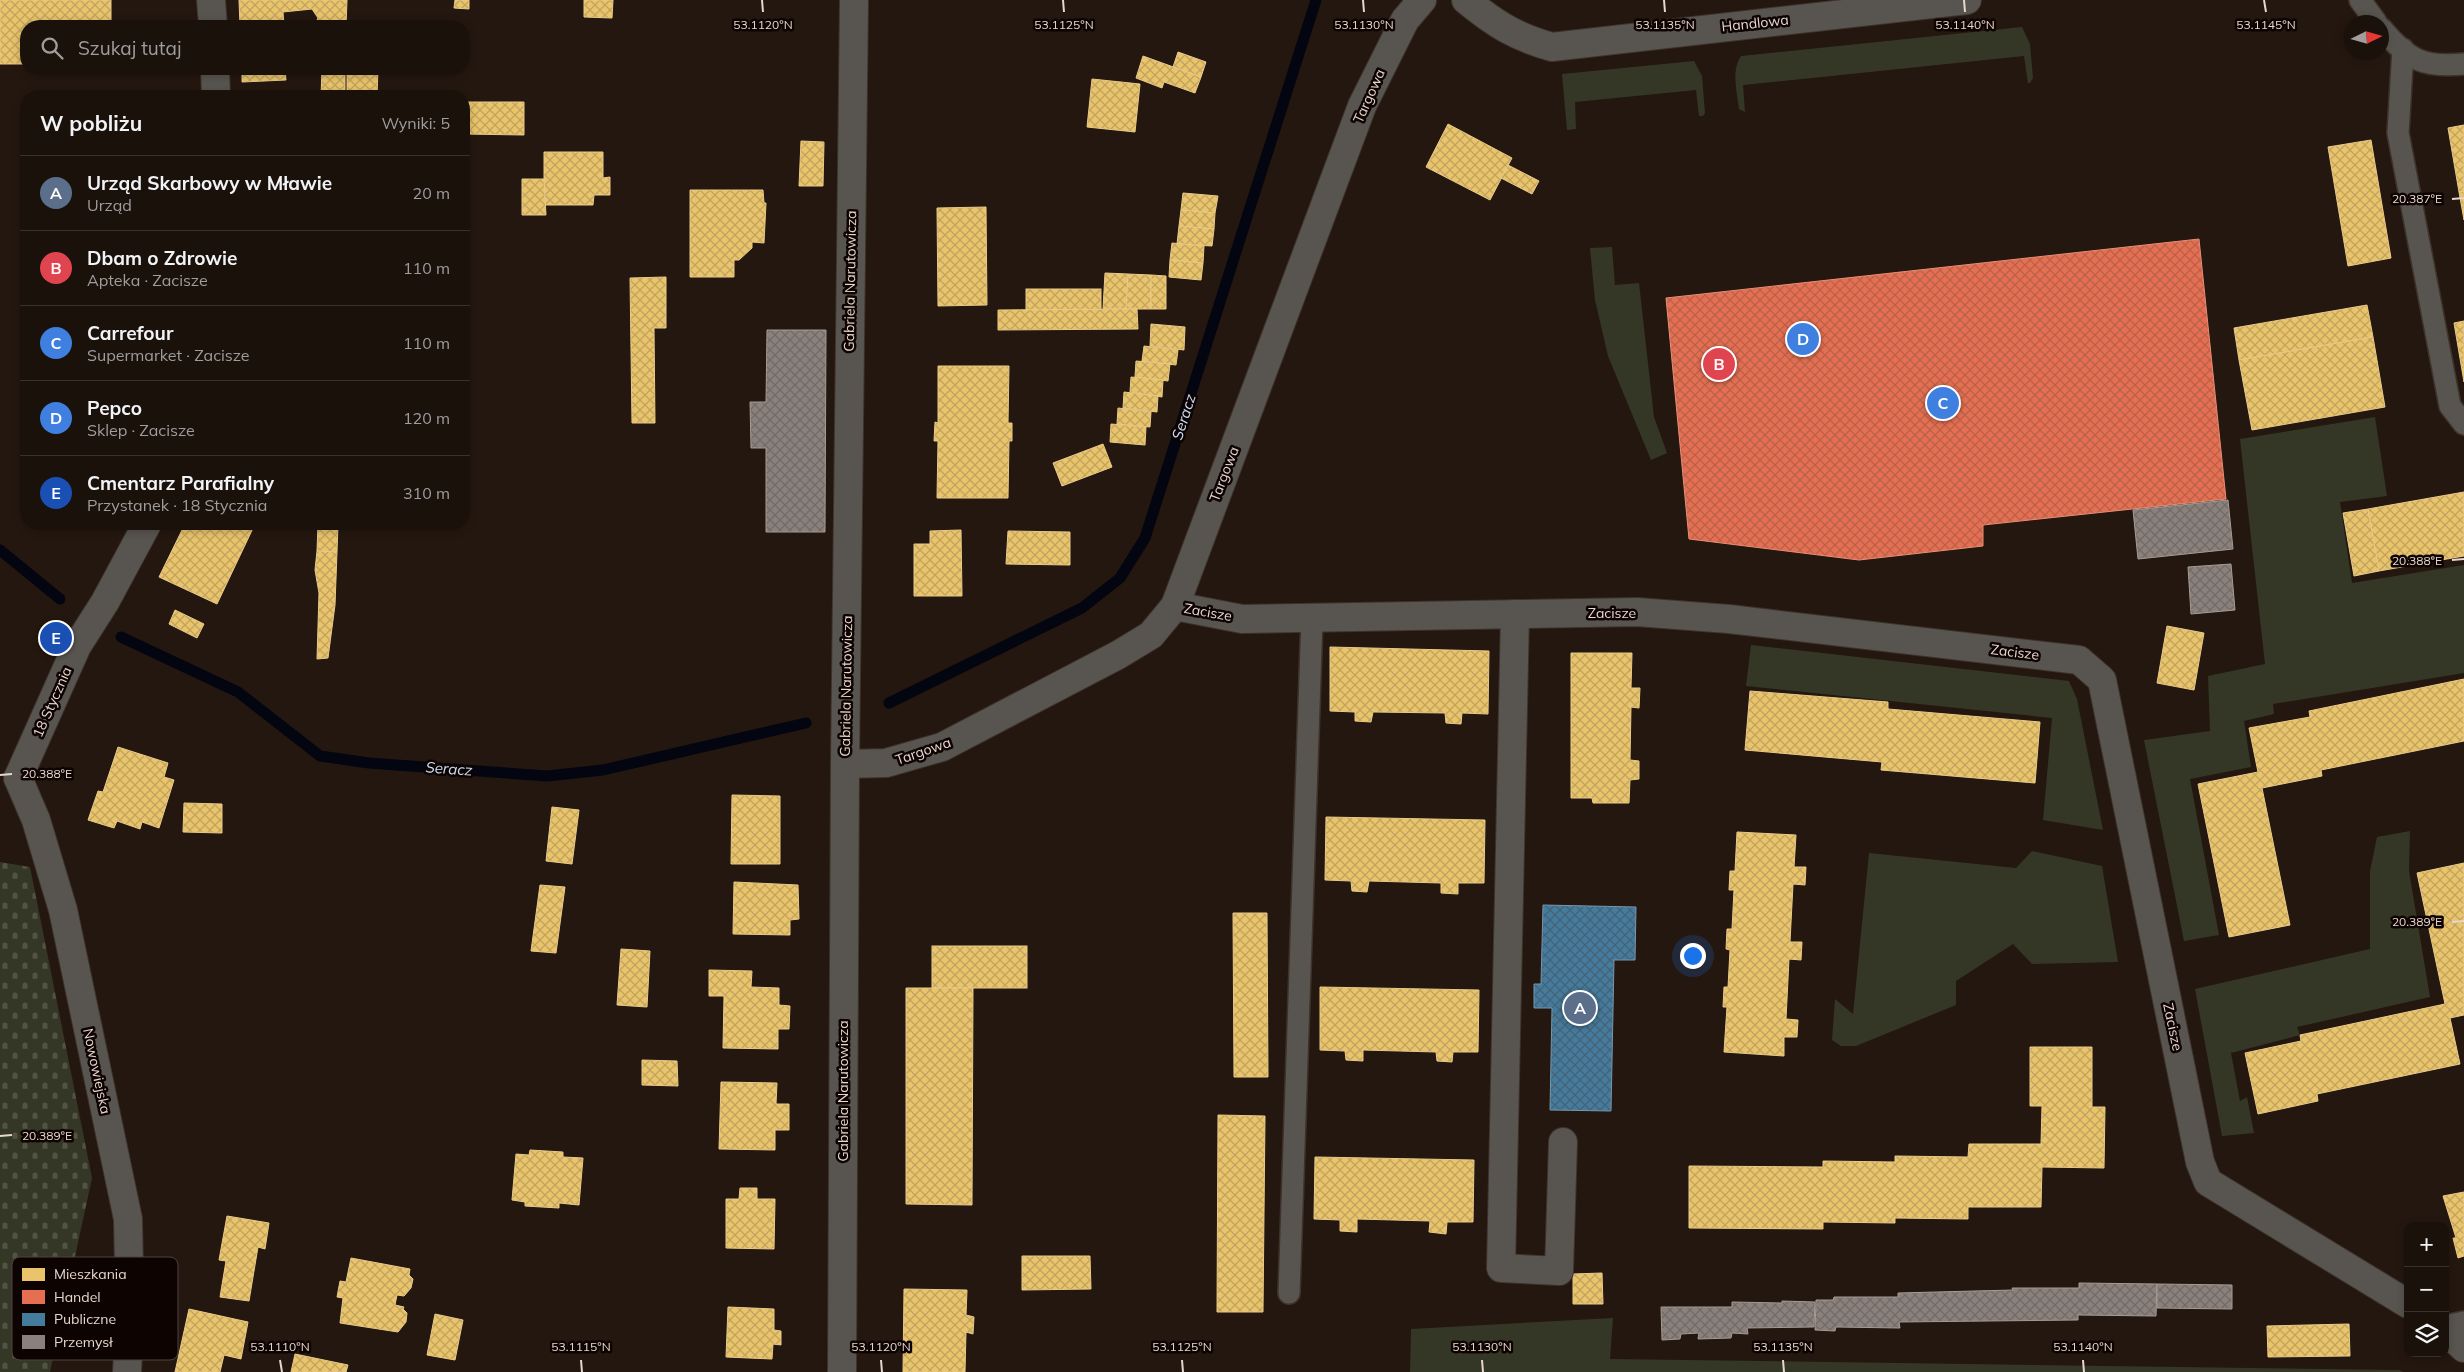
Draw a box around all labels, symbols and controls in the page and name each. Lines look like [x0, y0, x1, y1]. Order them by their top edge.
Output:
street label: Handlowa [1721, 11, 1789, 35]
north arrow [2344, 15, 2389, 60]
text: 53.1120°N [733, 17, 793, 32]
text: 53.1125°N [1034, 17, 1094, 32]
text: 53.1130°N [1334, 17, 1394, 32]
text: 53.1135°N [1635, 17, 1695, 32]
text: 53.1140°N [1935, 17, 1995, 32]
text: 53.1145°N [2236, 17, 2296, 32]
search box [20, 20, 470, 75]
icon: search [38, 34, 66, 62]
text: Szukaj tutaj [78, 36, 181, 60]
street label: Targowa [1349, 66, 1389, 126]
text: W pobliżu [40, 110, 142, 136]
text: Wyniki: 5 [381, 113, 450, 133]
text: Urząd Skarbowy w Mławie [87, 171, 332, 195]
text: A [50, 183, 62, 203]
text: 20 m [413, 183, 450, 203]
text: 20.387°E [2392, 191, 2442, 206]
text: Urząd [87, 195, 132, 215]
street label: Gabriela Narutowicza [840, 210, 860, 352]
text: Dbam o Zdrowie [87, 246, 237, 270]
text: B [50, 258, 62, 278]
text: 110 m [403, 258, 450, 278]
text: Apteka · Zacisze [87, 270, 208, 290]
pin: D [1787, 320, 1819, 358]
text: Carrefour [87, 321, 173, 345]
text: C [51, 333, 61, 353]
text: 110 m [403, 333, 450, 353]
text: Supermarket · Zacisze [87, 345, 250, 365]
pin: B [1703, 345, 1735, 383]
pin: C [1927, 384, 1959, 422]
water label: Seracz [1167, 391, 1200, 442]
text: Pepco [87, 396, 142, 420]
text: D [50, 408, 62, 428]
text: 120 m [403, 408, 450, 428]
text: Sklep · Zacisze [87, 420, 195, 440]
street label: Targowa [1205, 444, 1243, 504]
text: Cmentarz Parafialny [87, 471, 274, 495]
text: E [51, 483, 61, 503]
text: 310 m [403, 483, 450, 503]
text: Przystanek · 18 Stycznia [87, 495, 267, 515]
text: 20.388°E [2392, 553, 2442, 568]
street label: Zacisze [1183, 599, 1233, 625]
street label: Zacisze [1588, 604, 1636, 622]
street label: Gabriela Narutowicza [836, 615, 856, 757]
pin: E [40, 619, 72, 657]
street label: Zacisze [1990, 640, 2040, 664]
street label: 18 Stycznia [28, 664, 76, 740]
street label: Targowa [893, 733, 953, 769]
water label: Seracz [425, 757, 473, 780]
text: 20.388°E [22, 766, 72, 781]
text: 20.389°E [2392, 914, 2442, 929]
your location [1680, 943, 1706, 969]
pin: A [1564, 989, 1596, 1027]
street label: Zacisze [2159, 1001, 2187, 1053]
street label: Gabriela Narutowicza [834, 1020, 852, 1162]
street label: Nowowiejska [79, 1026, 115, 1116]
text: 20.389°E [22, 1128, 72, 1143]
map controls [2404, 1222, 2449, 1357]
button: + [2404, 1222, 2449, 1267]
legend [12, 1257, 178, 1360]
text: Mieszkania [54, 1265, 127, 1283]
button: − [2404, 1267, 2449, 1312]
text: Handel [54, 1288, 101, 1306]
text: Publiczne [54, 1310, 116, 1328]
button: layers [2404, 1312, 2449, 1357]
text: Przemysł [54, 1333, 113, 1351]
text: 53.1110°N [250, 1339, 310, 1354]
text: 53.1115°N [551, 1339, 611, 1354]
text: 53.1120°N [851, 1339, 911, 1354]
text: 53.1125°N [1152, 1339, 1212, 1354]
text: 53.1130°N [1452, 1339, 1512, 1354]
text: 53.1135°N [1753, 1339, 1813, 1354]
text: 53.1140°N [2053, 1339, 2113, 1354]

